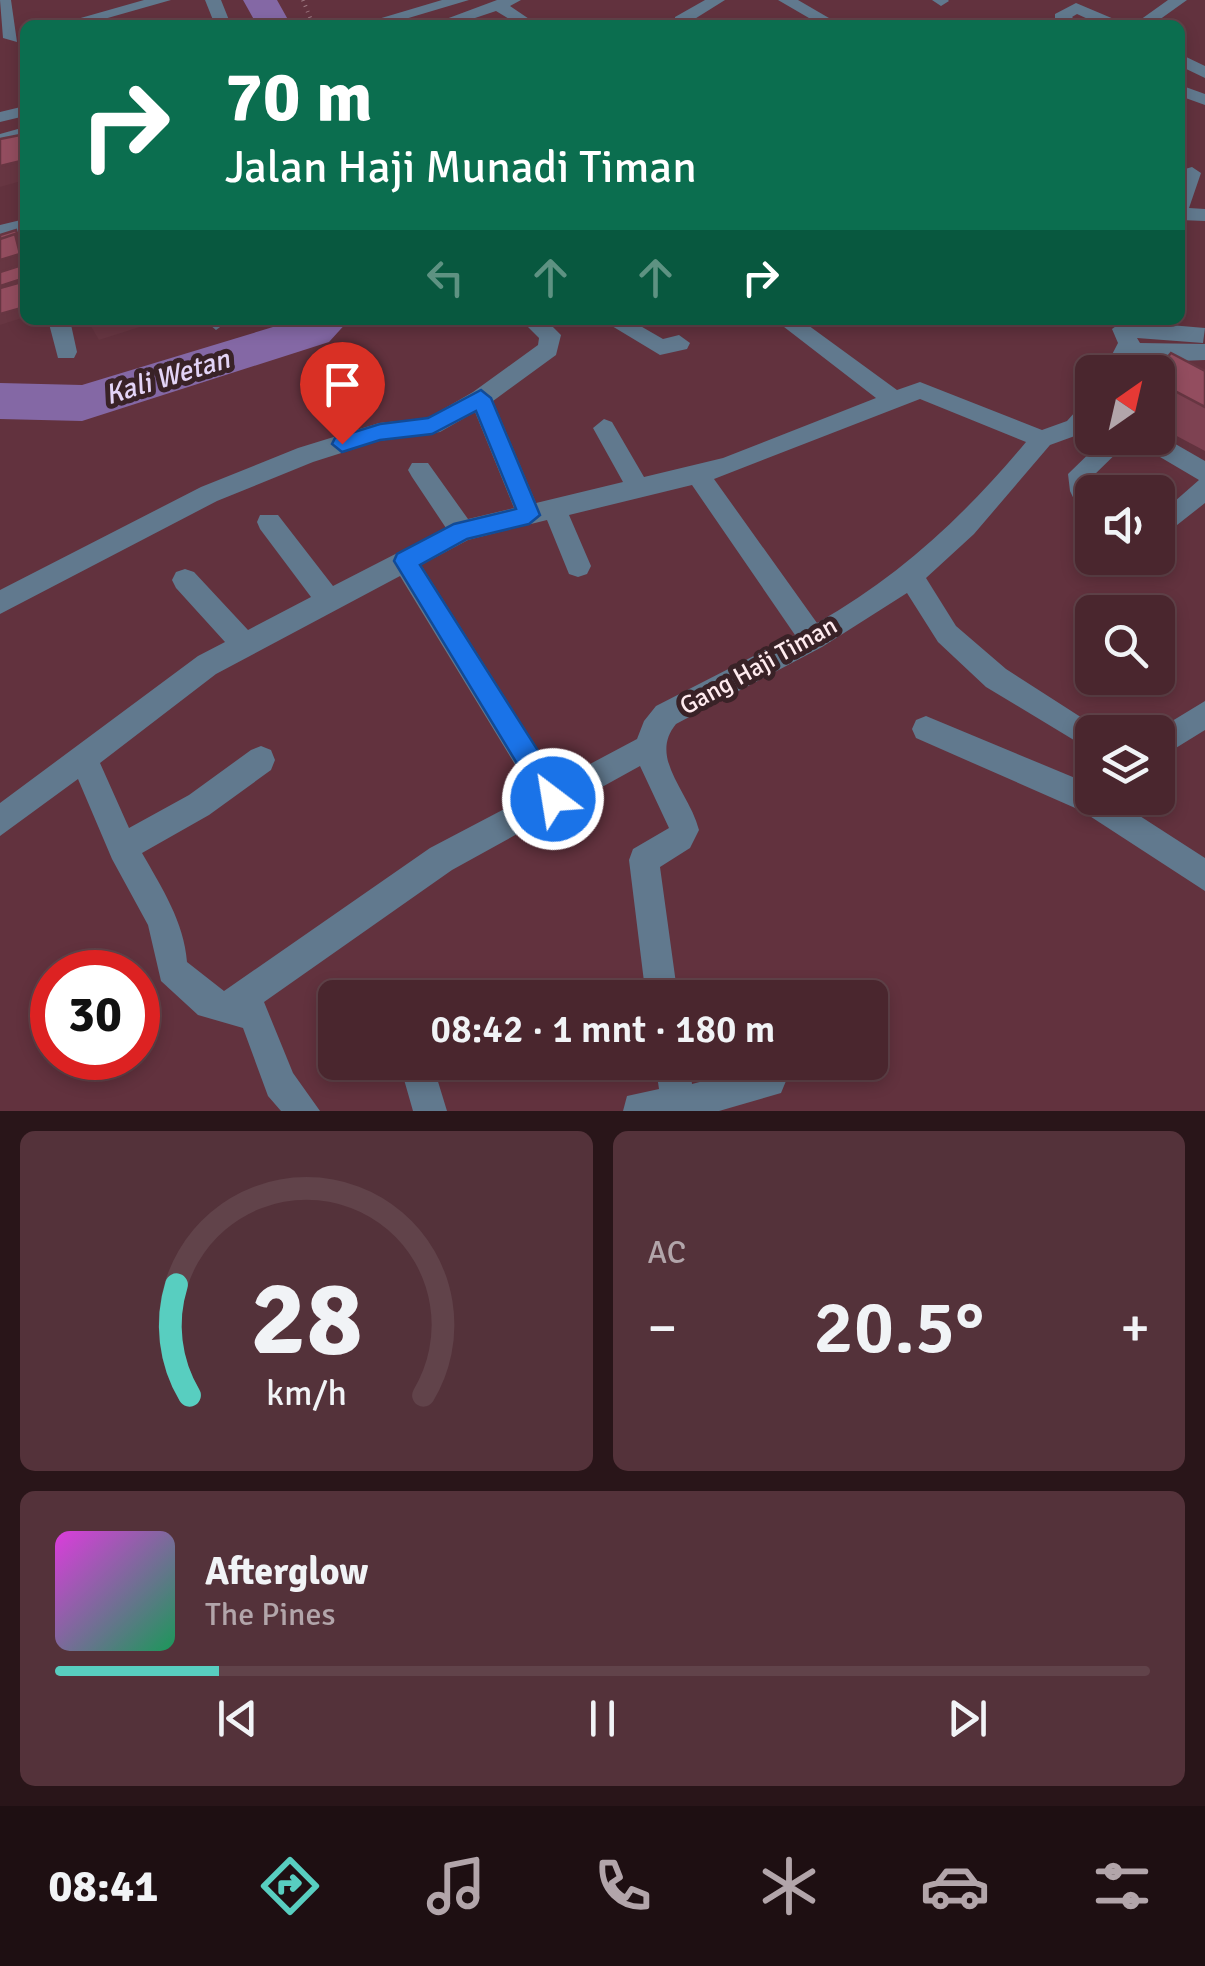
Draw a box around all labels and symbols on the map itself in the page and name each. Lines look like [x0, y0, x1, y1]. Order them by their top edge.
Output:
water label: Kali Wetan [101, 342, 234, 412]
pin [300, 342, 385, 445]
north arrow [1075, 355, 1175, 455]
street label: Gang Haji Timan [674, 609, 842, 721]
position arrow [501, 747, 605, 851]
speed limit sign: 30 [30, 950, 160, 1080]

